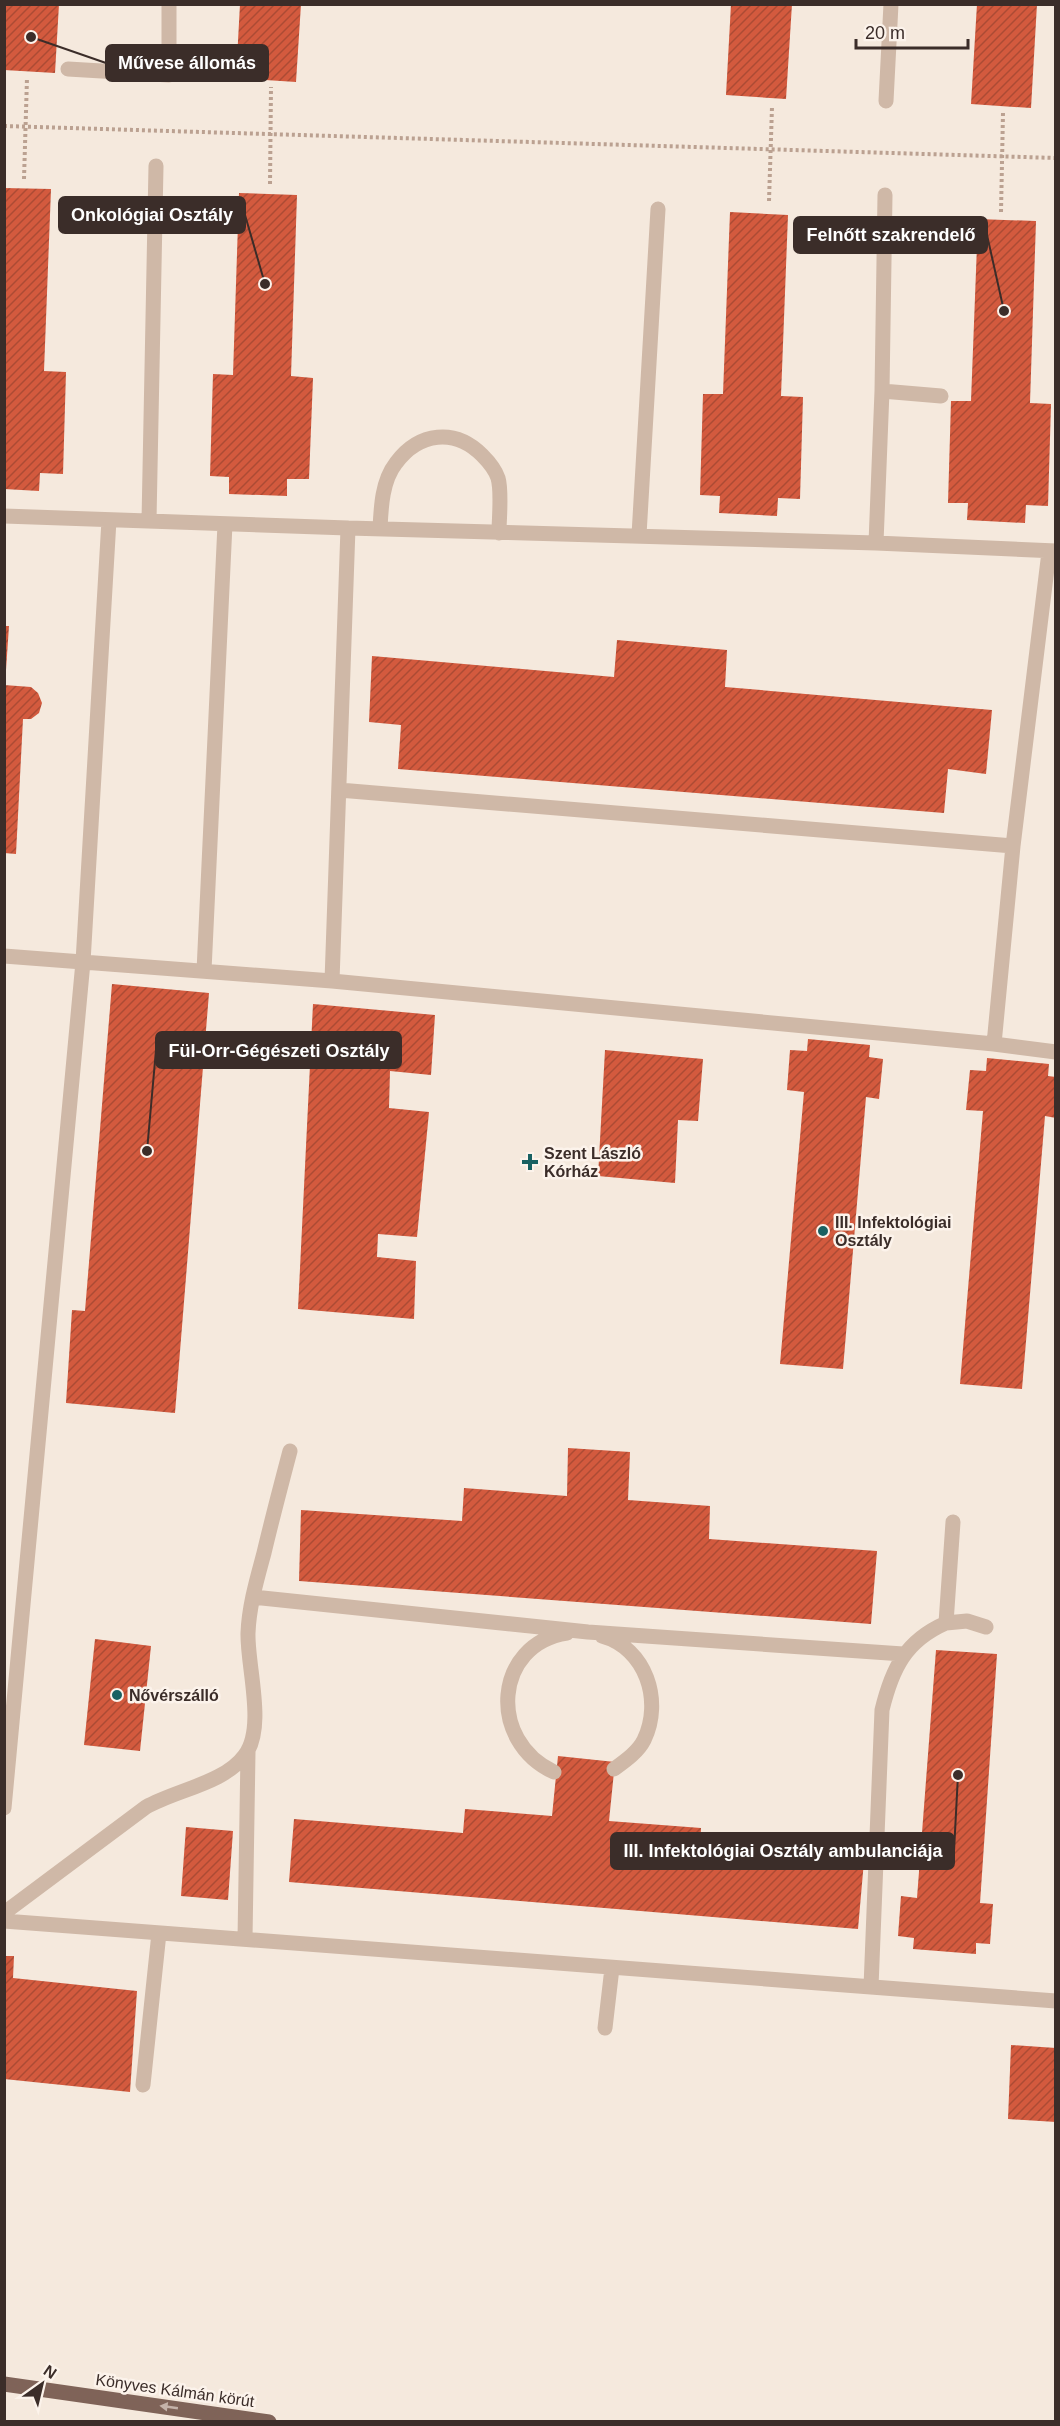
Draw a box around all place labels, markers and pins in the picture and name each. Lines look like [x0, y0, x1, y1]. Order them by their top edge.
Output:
callout: Művese állomás [106, 45, 268, 81]
callout: Onkológiai Osztály [59, 197, 245, 233]
callout: Felnőtt szakrendelő [794, 217, 987, 253]
callout: Fül-Orr-Gégészeti Osztály [156, 1032, 401, 1068]
place label: Szent László Kórház [544, 1145, 641, 1180]
marker: Szent László Kórház [521, 1153, 539, 1171]
place label: III. Infektológiai Osztály [835, 1214, 951, 1249]
marker: III. Infektológiai Osztály [816, 1224, 830, 1238]
place label: Nővérszálló [129, 1687, 219, 1704]
marker: Nővérszálló [110, 1688, 124, 1702]
callout: III. Infektológiai Osztály ambulanciája [611, 1833, 954, 1869]

